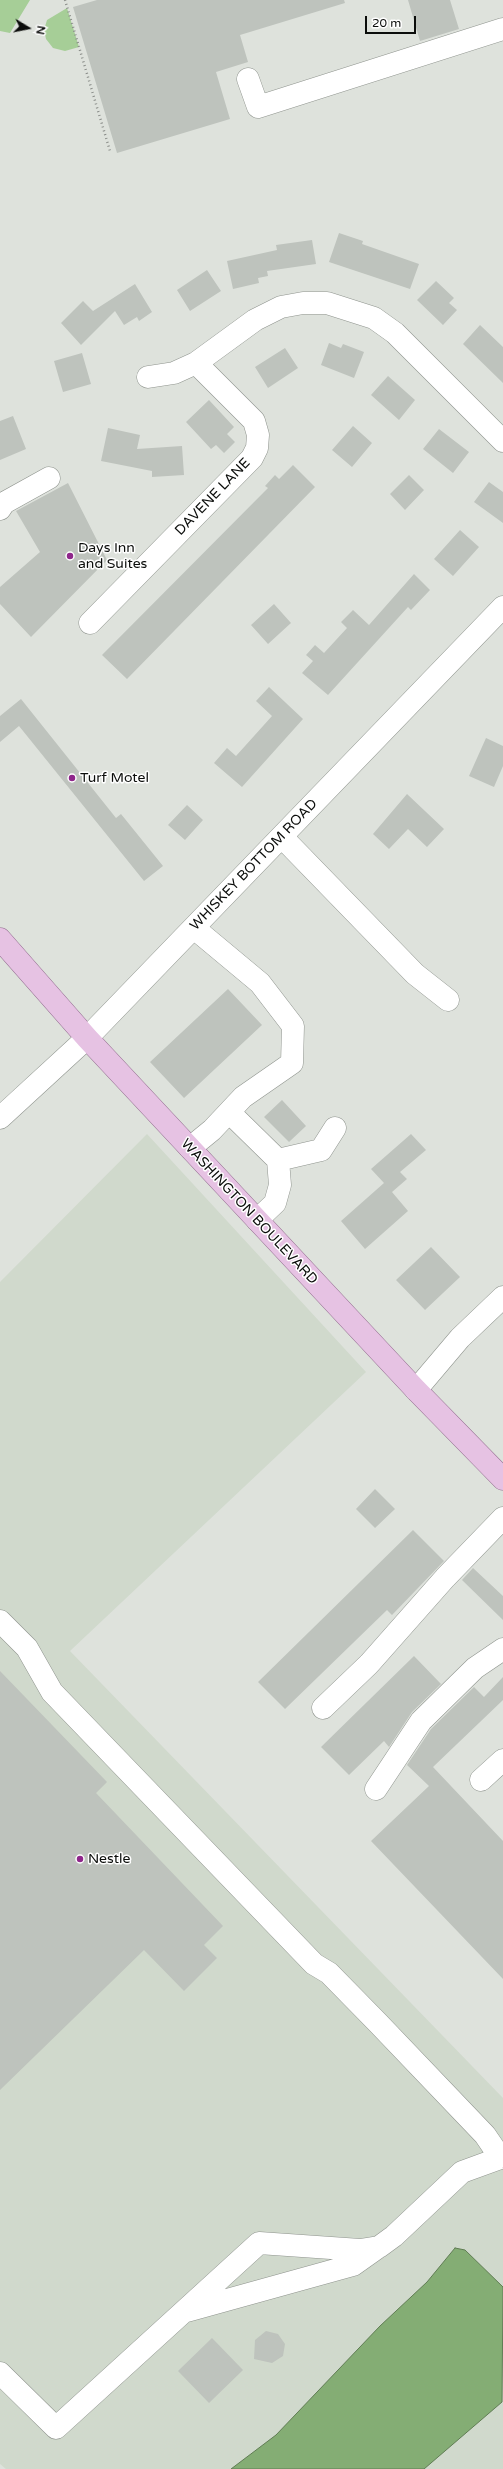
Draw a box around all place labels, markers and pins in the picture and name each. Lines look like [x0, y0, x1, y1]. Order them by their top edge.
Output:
place label: Days Inn and Suites [78, 540, 147, 572]
marker: Days Inn and Suites [65, 551, 75, 561]
place label: Turf Motel [80, 770, 149, 786]
marker: Turf Motel [67, 773, 77, 783]
place label: Nestle [88, 1851, 130, 1867]
marker: Nestle [75, 1854, 85, 1864]

